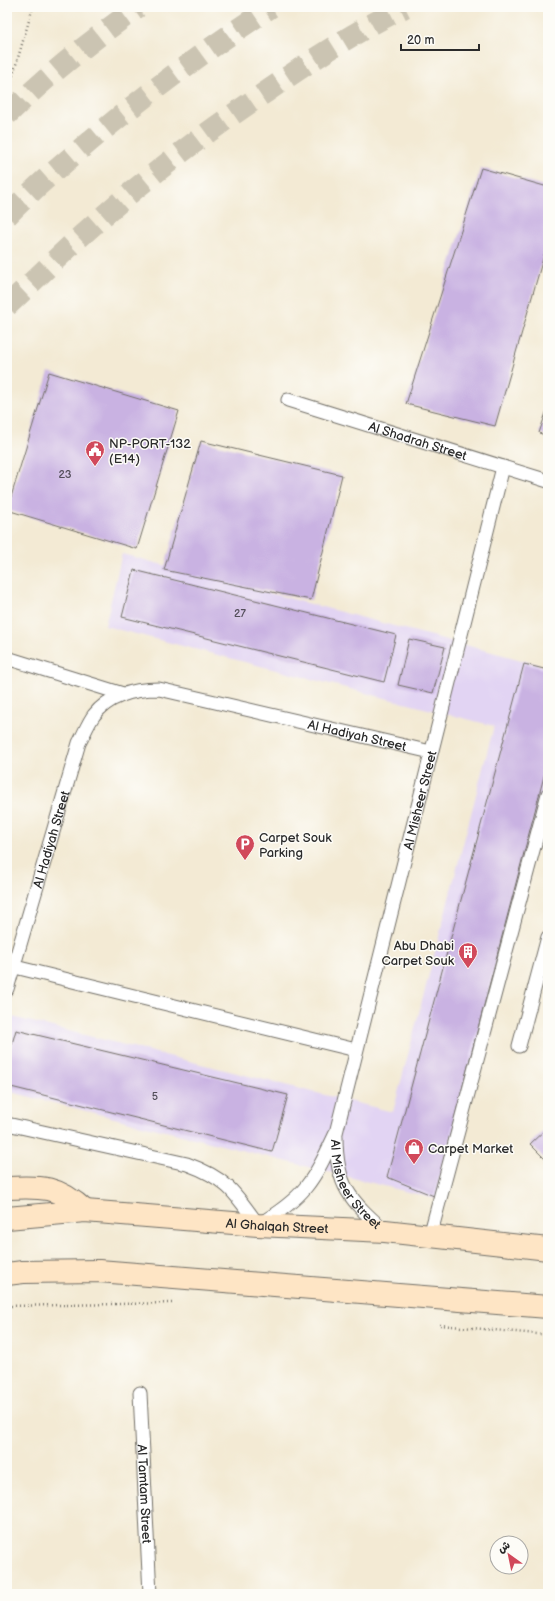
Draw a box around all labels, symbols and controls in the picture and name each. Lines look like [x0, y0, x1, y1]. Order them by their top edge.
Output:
scale bar [401, 26, 479, 52]
text: 20 m [407, 33, 434, 48]
street label: Al Shadrah Street [366, 419, 469, 464]
place label: NP-PORT-132 (E14) [109, 436, 191, 467]
public building icon: NP-PORT-132 (E14) [84, 439, 106, 467]
house number: 23 [58, 468, 72, 481]
house number: 27 [234, 607, 247, 620]
street label: Al Hadiyah Street [306, 717, 408, 755]
street label: Al Misheer Street [400, 749, 441, 851]
street label: Al Hadiyah Street [30, 789, 74, 890]
place label: Carpet Souk Parking [259, 830, 332, 861]
parking icon: Carpet Souk Parking [234, 833, 256, 861]
place label: Abu Dhabi Carpet Souk [381, 938, 455, 969]
building icon: Abu Dhabi Carpet Souk [457, 941, 479, 969]
house number: 5 [152, 1090, 158, 1103]
shop icon: Carpet Market [403, 1137, 425, 1165]
street label: Al Misheer Street [327, 1139, 384, 1233]
place label: Carpet Market [428, 1141, 513, 1157]
street label: Al Ghalqah Street [225, 1215, 329, 1237]
street label: Al Tamtam Street [134, 1444, 154, 1544]
north arrow [489, 1535, 529, 1575]
text: ش [495, 1538, 512, 1556]

